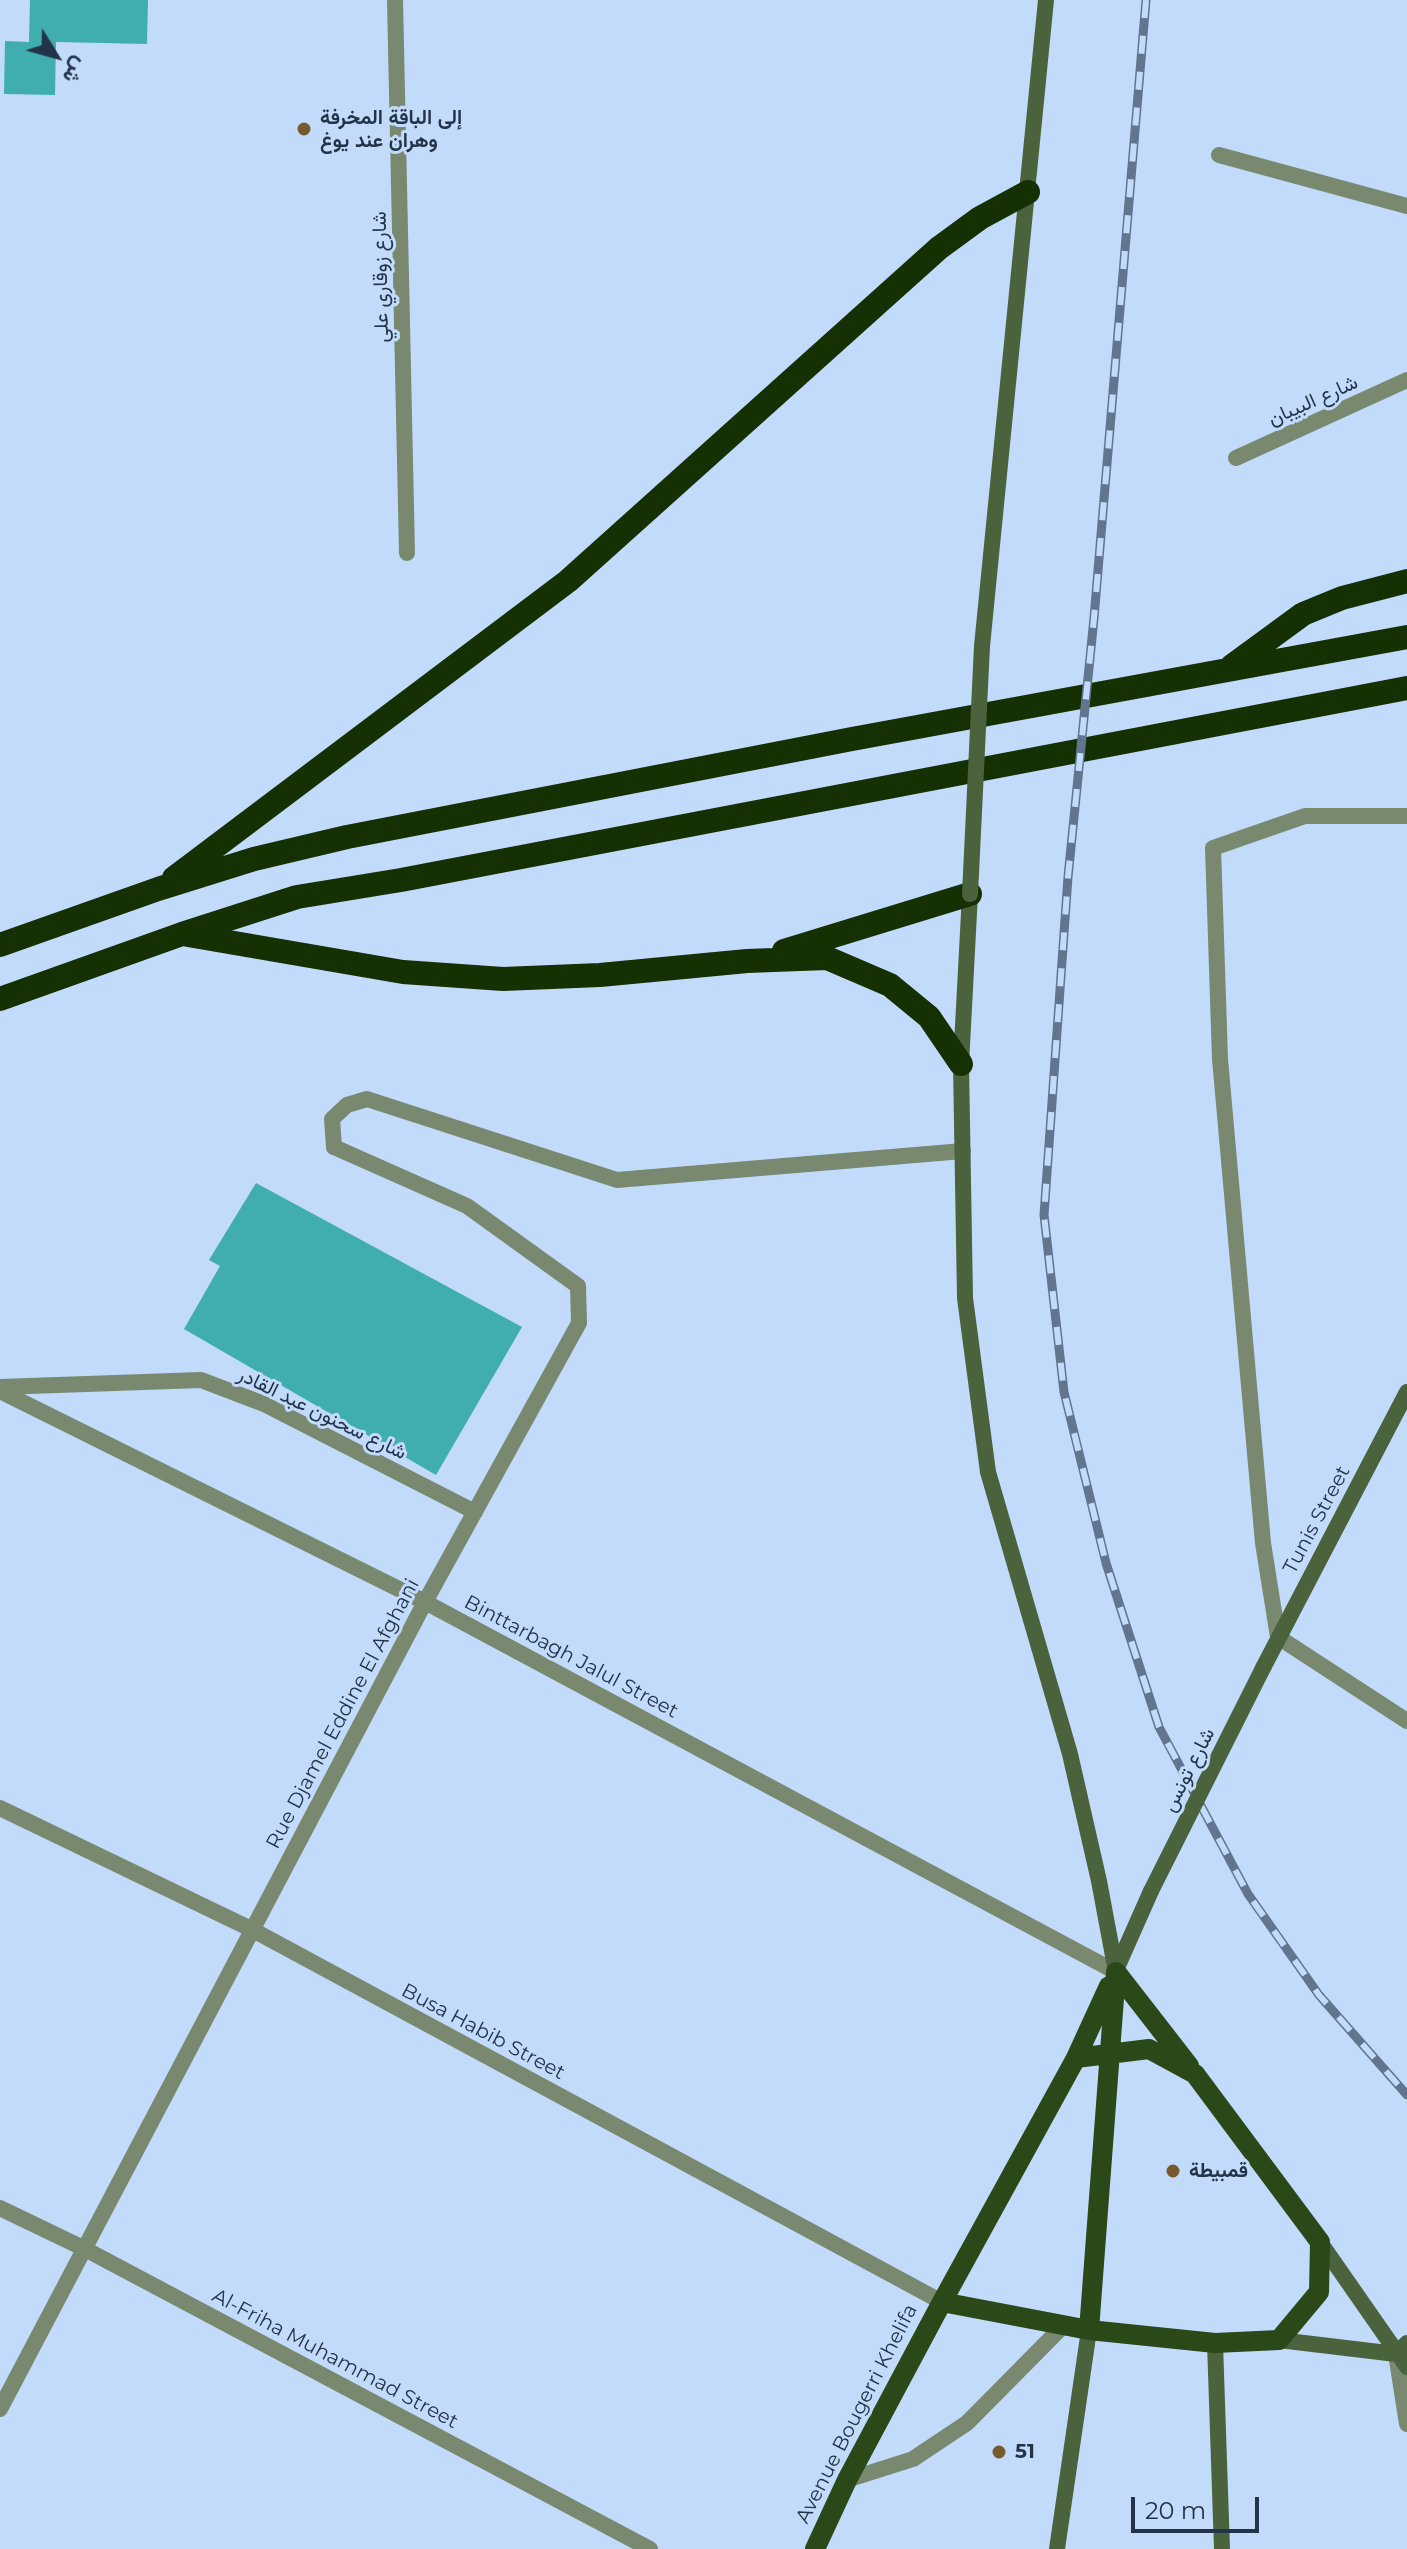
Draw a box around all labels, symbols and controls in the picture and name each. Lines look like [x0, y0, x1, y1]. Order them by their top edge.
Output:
north arrow [16, 16, 96, 96]
text: ش [57, 52, 94, 89]
place label: إلى الباقة المخرفة وهران عند يوغ [320, 106, 462, 153]
marker: إلى الباقة المخرفة وهران عند يوغ [295, 120, 313, 138]
street label: شارع زوقاري علي [368, 211, 394, 343]
street label: شارع البيبان [1264, 371, 1362, 431]
street label: شارع سحنون عبد القادر [234, 1363, 410, 1465]
street label: Tunis Street [1278, 1462, 1356, 1578]
street label: Rue Djamel Eddine El Afghani [261, 1575, 425, 1853]
street label: Binttarbagh Jalul Street [460, 1590, 682, 1724]
street label: شارع تونس [1158, 1724, 1220, 1816]
street label: Busa Habib Street [397, 1979, 569, 2085]
place label: قمبيطة [1189, 2159, 1248, 2183]
marker: قمبيطة [1164, 2162, 1182, 2180]
street label: Al-Friha Muhammad Street [208, 2284, 462, 2434]
street label: Avenue Bougerri Khelifa [791, 2300, 923, 2528]
place label: 51 [1015, 2440, 1035, 2464]
marker: 51 [990, 2443, 1008, 2461]
scale bar [1135, 2481, 1263, 2531]
text: 20 m [1145, 2496, 1206, 2525]

